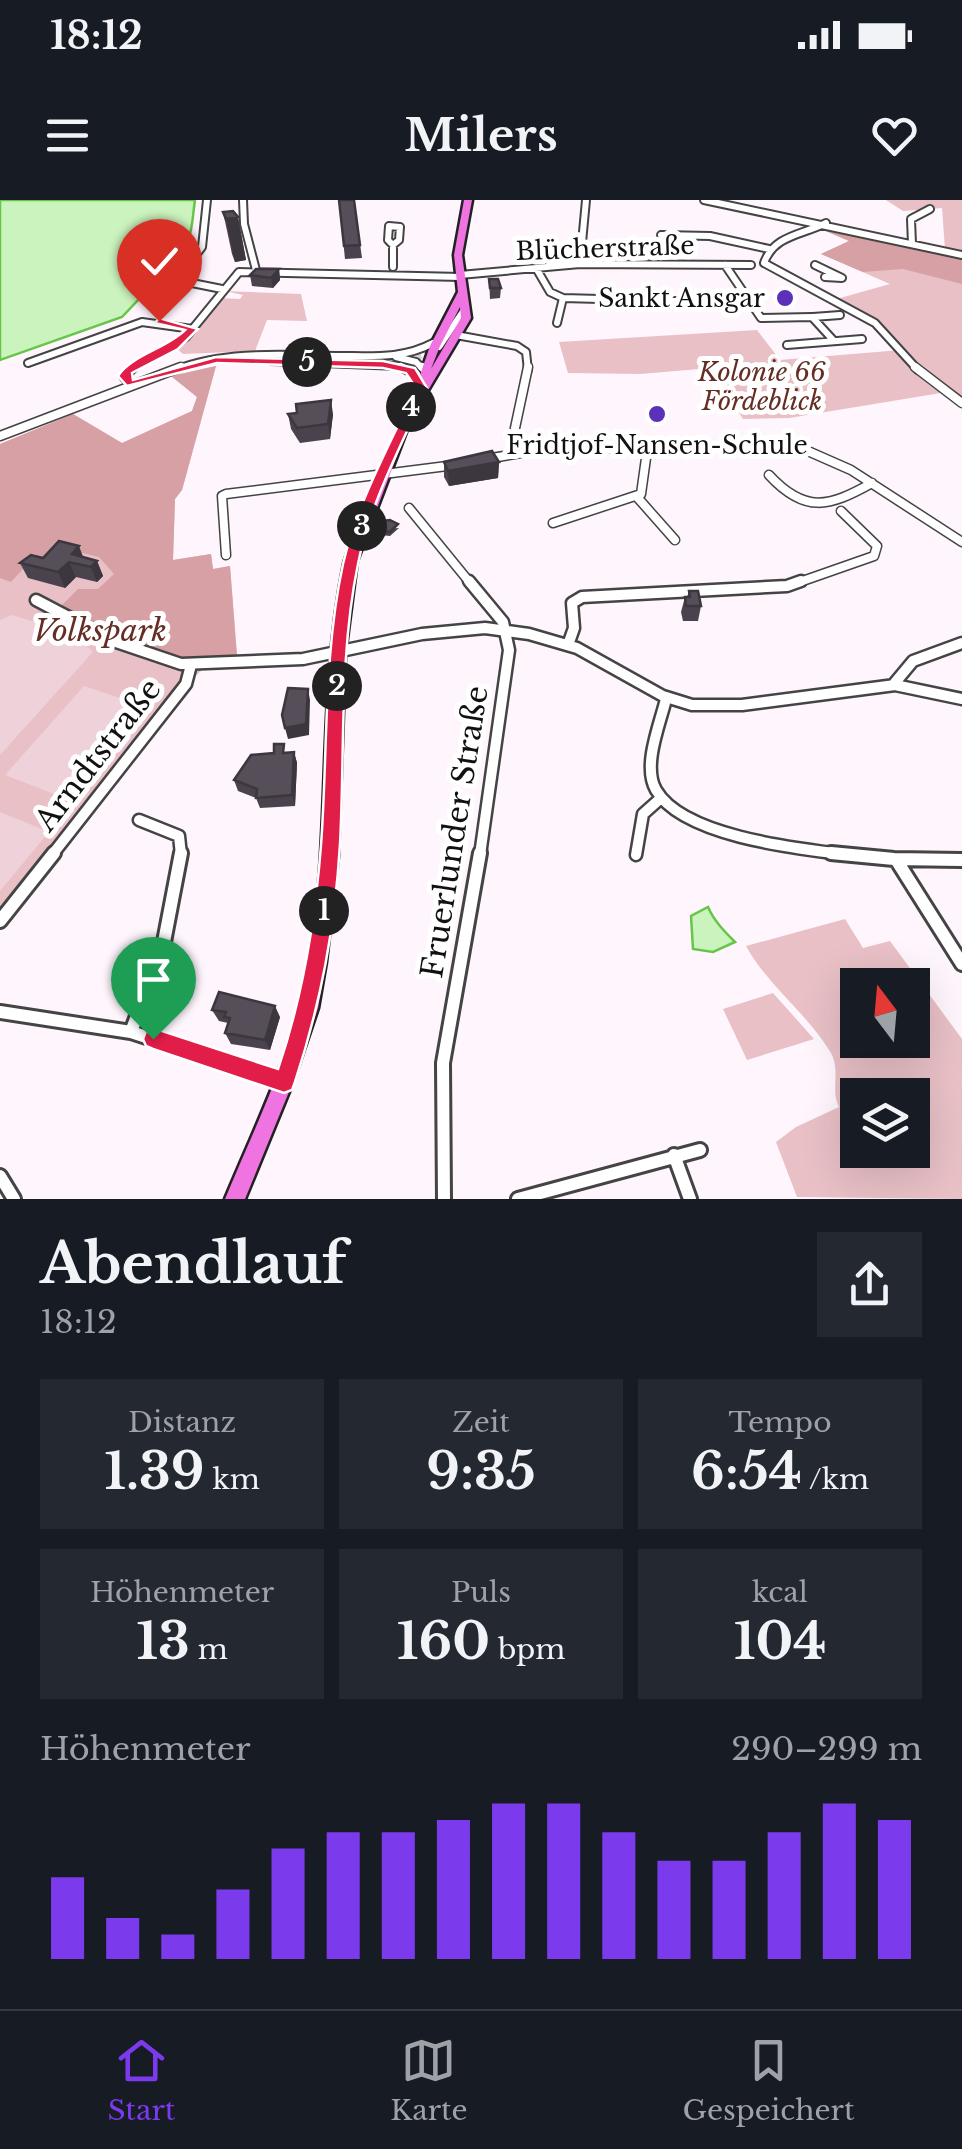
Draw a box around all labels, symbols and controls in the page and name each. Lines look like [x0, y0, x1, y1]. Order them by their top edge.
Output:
text: 18:12 [50, 12, 143, 59]
text: Milers [404, 107, 558, 163]
icon: menu [40, 108, 95, 163]
icon: heart [867, 108, 922, 163]
pin [117, 219, 202, 322]
street label: Blücherstraße [515, 230, 695, 267]
icon: check [132, 234, 187, 289]
place label: Sankt Ansgar [598, 283, 765, 314]
marker: Sankt Ansgar [774, 287, 796, 309]
pin: 5 [282, 337, 332, 387]
text: 5 [299, 344, 315, 379]
park label: Kolonie 66 Fördeblick [697, 357, 826, 417]
pin: 4 [386, 382, 436, 432]
text: 4 [402, 389, 420, 424]
marker: Fridtjof-Nansen-Schule [646, 403, 668, 425]
place label: Fridtjof-Nansen-Schule [506, 430, 808, 461]
pin: 3 [337, 501, 387, 551]
text: 3 [353, 508, 371, 543]
park label: Volkspark [33, 612, 167, 649]
pin: 2 [312, 661, 362, 711]
text: 2 [328, 668, 346, 703]
street label: Arndtstraße [26, 671, 169, 839]
street label: Fruerlunder Straße [413, 683, 496, 980]
pin: 1 [299, 886, 349, 936]
text: 1 [318, 893, 330, 928]
pin [111, 937, 196, 1040]
icon: arrive [126, 952, 181, 1007]
north arrow [840, 968, 930, 1058]
map controls [840, 968, 930, 1168]
button: layers [840, 1078, 930, 1168]
text: Abendlauf [40, 1230, 346, 1298]
button: share [817, 1232, 922, 1337]
text: 18:12 [40, 1302, 117, 1342]
text: Distanz [128, 1405, 236, 1440]
text: Zeit [452, 1405, 510, 1440]
text: Tempo [729, 1405, 831, 1440]
text: 1.39 [104, 1440, 205, 1503]
text: 9:35 [426, 1440, 536, 1503]
text: 6:54 [691, 1440, 802, 1503]
text: km [205, 1462, 260, 1497]
text: /km [802, 1462, 869, 1497]
text: Höhenmeter [90, 1575, 274, 1610]
text: Puls [451, 1575, 511, 1610]
text: kcal [752, 1575, 808, 1610]
text: 13 [136, 1610, 190, 1673]
text: 160 [397, 1610, 490, 1673]
text: 104 [734, 1610, 826, 1673]
text: m [190, 1632, 228, 1667]
text: bpm [490, 1632, 565, 1667]
text: Höhenmeter [40, 1729, 250, 1769]
text: 290–299 m [731, 1729, 922, 1769]
tab: Start [107, 2033, 175, 2128]
tab: Karte [390, 2033, 468, 2128]
tab: Gespeichert [683, 2033, 855, 2128]

